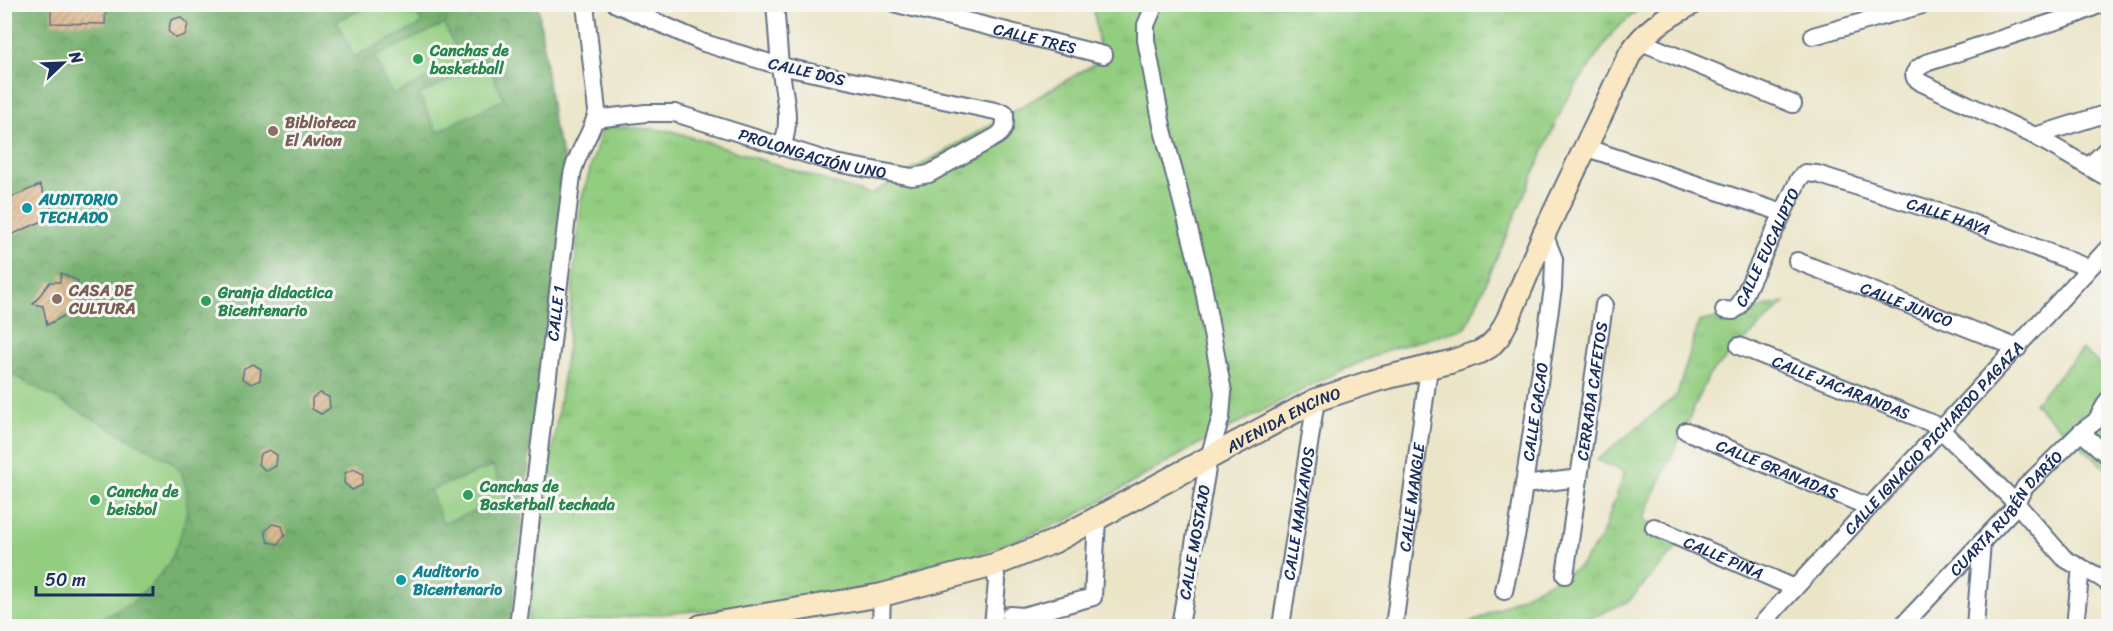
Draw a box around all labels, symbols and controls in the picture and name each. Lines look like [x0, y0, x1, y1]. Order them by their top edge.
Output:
street label: CALLE TRES [990, 14, 1080, 63]
north arrow [33, 33, 93, 93]
place label: Canchas de basketball [429, 36, 509, 83]
text: N [60, 46, 92, 69]
street label: CALLE DOS [765, 49, 848, 94]
marker: Canchas de basketball [411, 52, 425, 66]
place label: Biblioteca El Avion [285, 108, 357, 155]
street label: PROLONGACIÓN UNO [735, 120, 889, 187]
marker: Biblioteca El Avion [266, 124, 280, 138]
street label: CALLE EUCALIPTO [1727, 183, 1808, 312]
place label: AUDITORIO TECHADO [38, 185, 118, 232]
street label: CALLE HAYA [1903, 189, 1995, 244]
marker: AUDITORIO TECHADO [20, 201, 34, 215]
street label: CALLE JUNCO [1856, 273, 1957, 336]
place label: CASA DE CULTURA [68, 276, 135, 323]
place label: Granja didactica Bicentenario [217, 278, 334, 325]
street label: CALLE 1 [538, 284, 574, 342]
marker: CASA DE CULTURA [50, 292, 64, 306]
marker: Granja didactica Bicentenario [199, 294, 213, 308]
street label: CERRADA CAFETOS [1568, 320, 1616, 462]
street label: CALLE IGNACIO PICHARDO PAGAZA [1837, 334, 2031, 542]
street label: CALLE JACARANDAS [1768, 347, 1915, 428]
street label: CALLE CACAO [1514, 360, 1557, 463]
street label: AVENIDA ENCINO [1220, 379, 1345, 462]
street label: CALLE GRANADAS [1712, 431, 1843, 508]
street label: CALLE MANGLE [1390, 440, 1434, 553]
street label: CUARTA RUBÉN DARÍO [1942, 443, 2070, 583]
street label: CALLE MANZANOS [1274, 445, 1324, 582]
place label: Canchas de Basketball techada [479, 472, 616, 519]
place label: Cancha de beisbol [106, 477, 179, 524]
street label: CALLE MOSTAJO [1170, 482, 1219, 602]
marker: Canchas de Basketball techada [461, 488, 475, 502]
marker: Cancha de beisbol [88, 493, 102, 507]
street label: CALLE PIÑA [1679, 528, 1768, 588]
place label: Auditorio Bicentenario [412, 557, 502, 604]
scale bar [36, 559, 153, 597]
text: 50 m [45, 564, 86, 596]
marker: Auditorio Bicentenario [394, 573, 408, 587]

